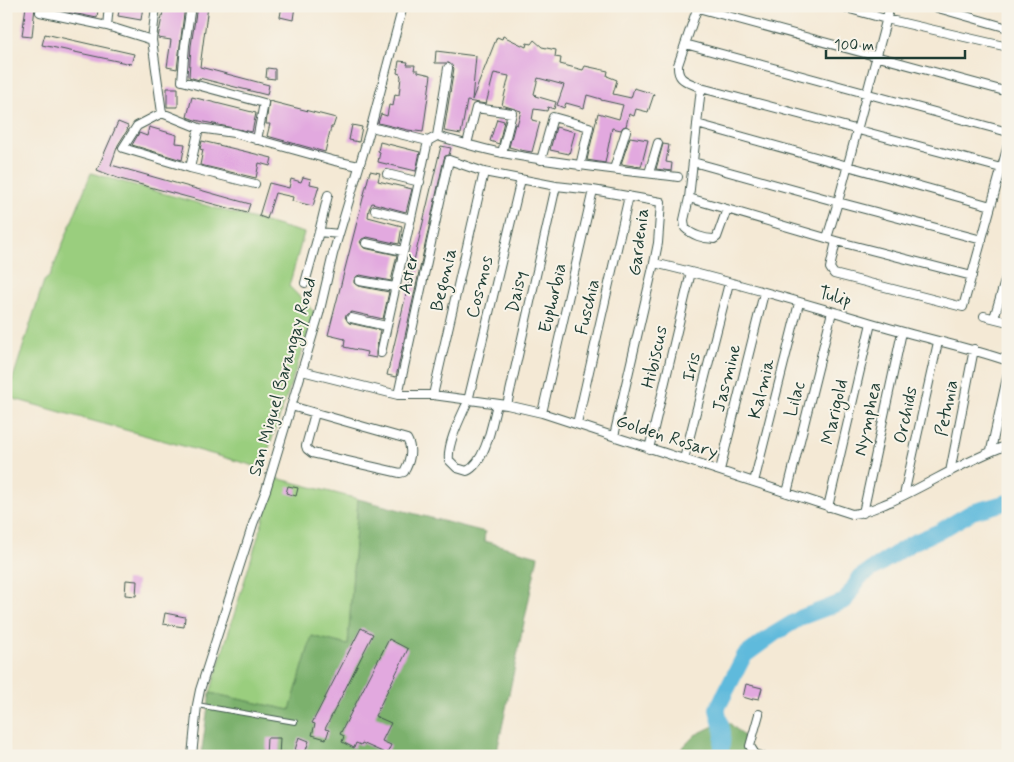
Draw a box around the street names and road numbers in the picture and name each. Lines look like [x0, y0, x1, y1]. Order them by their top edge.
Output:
street label: Gardenia [623, 207, 655, 277]
street label: Begonia [425, 246, 465, 314]
street label: Aster [393, 251, 425, 296]
street label: Cosmos [461, 253, 499, 321]
street label: Euphorbia [533, 261, 573, 335]
street label: Daisy [501, 269, 533, 315]
street label: San Miguel Barangay Road [243, 275, 324, 479]
street label: Fuschia [570, 277, 606, 337]
street label: Tulip [816, 281, 854, 313]
street label: Hibiscus [636, 323, 674, 391]
street label: Jasmine [707, 342, 747, 414]
street label: Iris [677, 350, 707, 384]
street label: Kalmia [743, 356, 781, 421]
street label: Marigold [816, 377, 855, 447]
street label: Petunia [930, 378, 964, 438]
street label: Lilac [779, 379, 811, 419]
street label: Nymphea [848, 380, 888, 458]
street label: Orchids [888, 384, 924, 446]
street label: Golden Rosary [613, 409, 721, 465]

